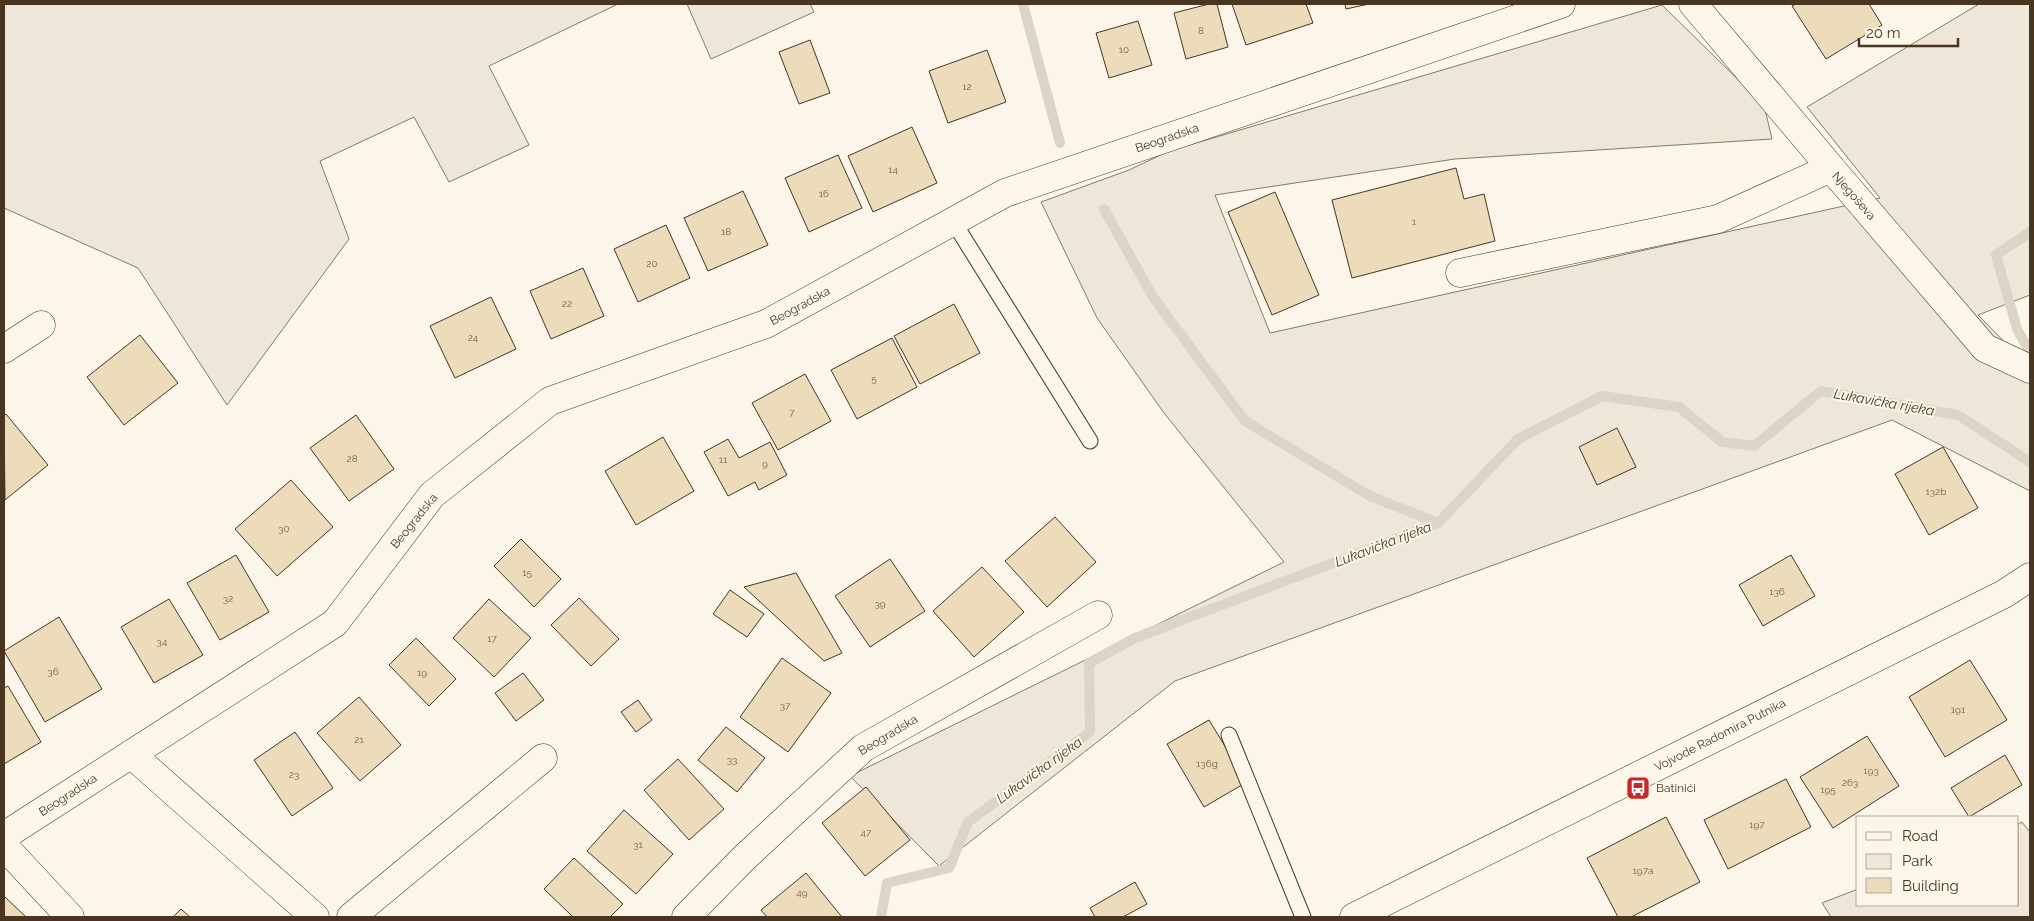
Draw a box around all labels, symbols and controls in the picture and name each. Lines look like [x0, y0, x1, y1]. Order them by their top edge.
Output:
scale bar [1859, 15, 1958, 47]
text: 20 m [1866, 24, 1901, 42]
house number: 8 [1198, 25, 1204, 36]
house number: 10 [1119, 44, 1129, 55]
house number: 12 [962, 81, 972, 92]
street label: Beogradska [1133, 121, 1201, 155]
house number: 14 [888, 164, 898, 175]
street label: Njegoševa [1829, 169, 1879, 223]
house number: 16 [819, 188, 829, 199]
house number: 1 [1412, 216, 1417, 227]
house number: 18 [721, 226, 731, 237]
house number: 20 [646, 258, 658, 269]
street label: Beogradska [768, 284, 832, 328]
house number: 22 [562, 298, 572, 309]
house number: 24 [468, 332, 479, 343]
house number: 5 [871, 373, 877, 384]
water label: Lukavička rijeka [1832, 385, 1936, 419]
house number: 7 [789, 407, 795, 418]
house number: 28 [346, 453, 358, 464]
house number: 11 [719, 454, 728, 465]
house number: 9 [762, 458, 768, 469]
house number: 132b [1926, 486, 1947, 497]
street label: Beogradska [388, 491, 440, 551]
water label: Lukavička rijeka [1332, 518, 1434, 570]
house number: 30 [278, 523, 290, 534]
house number: 15 [522, 567, 532, 578]
house number: 136 [1769, 586, 1785, 597]
house number: 32 [223, 593, 233, 604]
house number: 39 [874, 598, 886, 609]
house number: 17 [487, 633, 497, 644]
house number: 34 [157, 636, 168, 647]
house number: 36 [47, 666, 59, 677]
house number: 19 [417, 667, 427, 678]
street label: Vojvode Radomira Putnika [1652, 696, 1788, 774]
house number: 37 [780, 700, 791, 711]
house number: 191 [1951, 704, 1966, 715]
street label: Beogradska [856, 712, 920, 758]
house number: 21 [354, 734, 364, 745]
water label: Lukavička rijeka [993, 734, 1085, 806]
house number: 33 [727, 754, 737, 765]
house number: 136g [1196, 758, 1218, 769]
house number: 193 [1863, 765, 1879, 776]
house number: 23 [289, 769, 299, 780]
street label: Beogradska [36, 771, 100, 819]
bus stop icon: Batinići [1625, 775, 1651, 801]
house number: 263 [1842, 777, 1858, 788]
place label: Batinići [1656, 781, 1696, 795]
house number: 195 [1820, 784, 1836, 795]
legend [1856, 816, 2019, 906]
house number: 197 [1749, 819, 1765, 830]
house number: 47 [861, 827, 872, 838]
text: Road [1902, 827, 1938, 845]
house number: 31 [633, 839, 644, 850]
text: Park [1902, 852, 1933, 870]
house number: 197a [1633, 865, 1653, 876]
text: Building [1902, 877, 1959, 895]
house number: 49 [796, 887, 808, 898]

